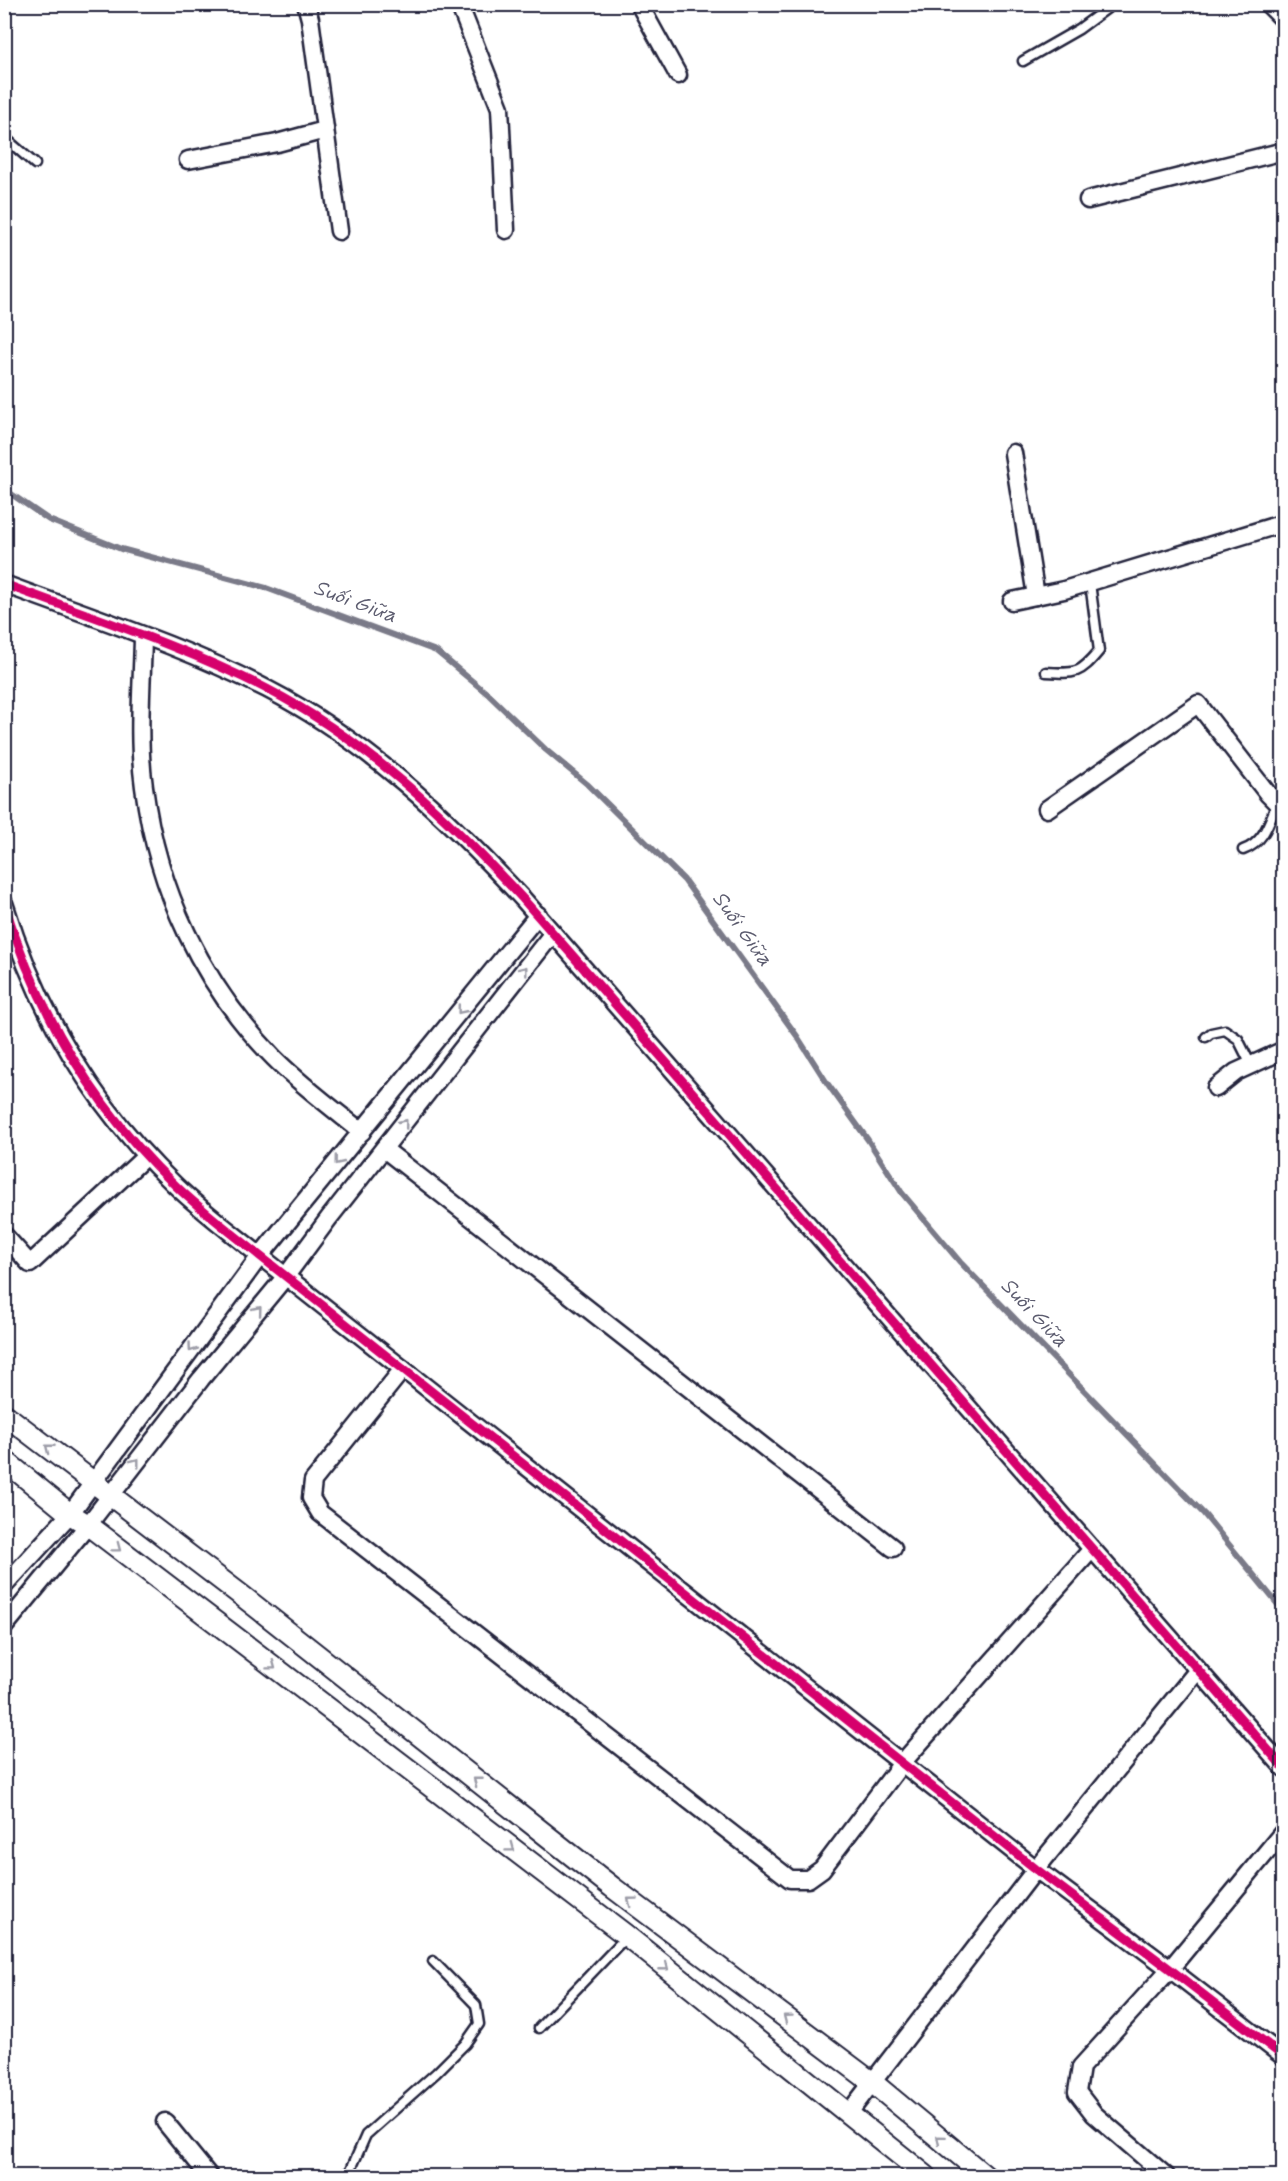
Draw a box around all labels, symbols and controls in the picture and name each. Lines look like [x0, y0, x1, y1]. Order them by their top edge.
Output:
water label: Suối Giữa [310, 574, 400, 630]
water label: Suối Giữa [705, 886, 779, 972]
one-way arrow [517, 966, 528, 977]
one-way arrow [457, 1003, 468, 1014]
one-way arrow [396, 1119, 407, 1130]
one-way arrow [334, 1154, 345, 1165]
water label: Suối Giữa [994, 1272, 1074, 1354]
one-way arrow [251, 1306, 262, 1317]
one-way arrow [189, 1341, 200, 1352]
one-way arrow [45, 1444, 56, 1455]
one-way arrow [129, 1458, 140, 1469]
one-way arrow [111, 1540, 122, 1551]
one-way arrow [266, 1659, 277, 1670]
one-way arrow [473, 1778, 484, 1789]
one-way arrow [504, 1840, 515, 1851]
one-way arrow [627, 1898, 638, 1909]
one-way arrow [659, 1960, 670, 1971]
one-way arrow [783, 2015, 794, 2026]
one-way arrow [936, 2136, 947, 2147]

